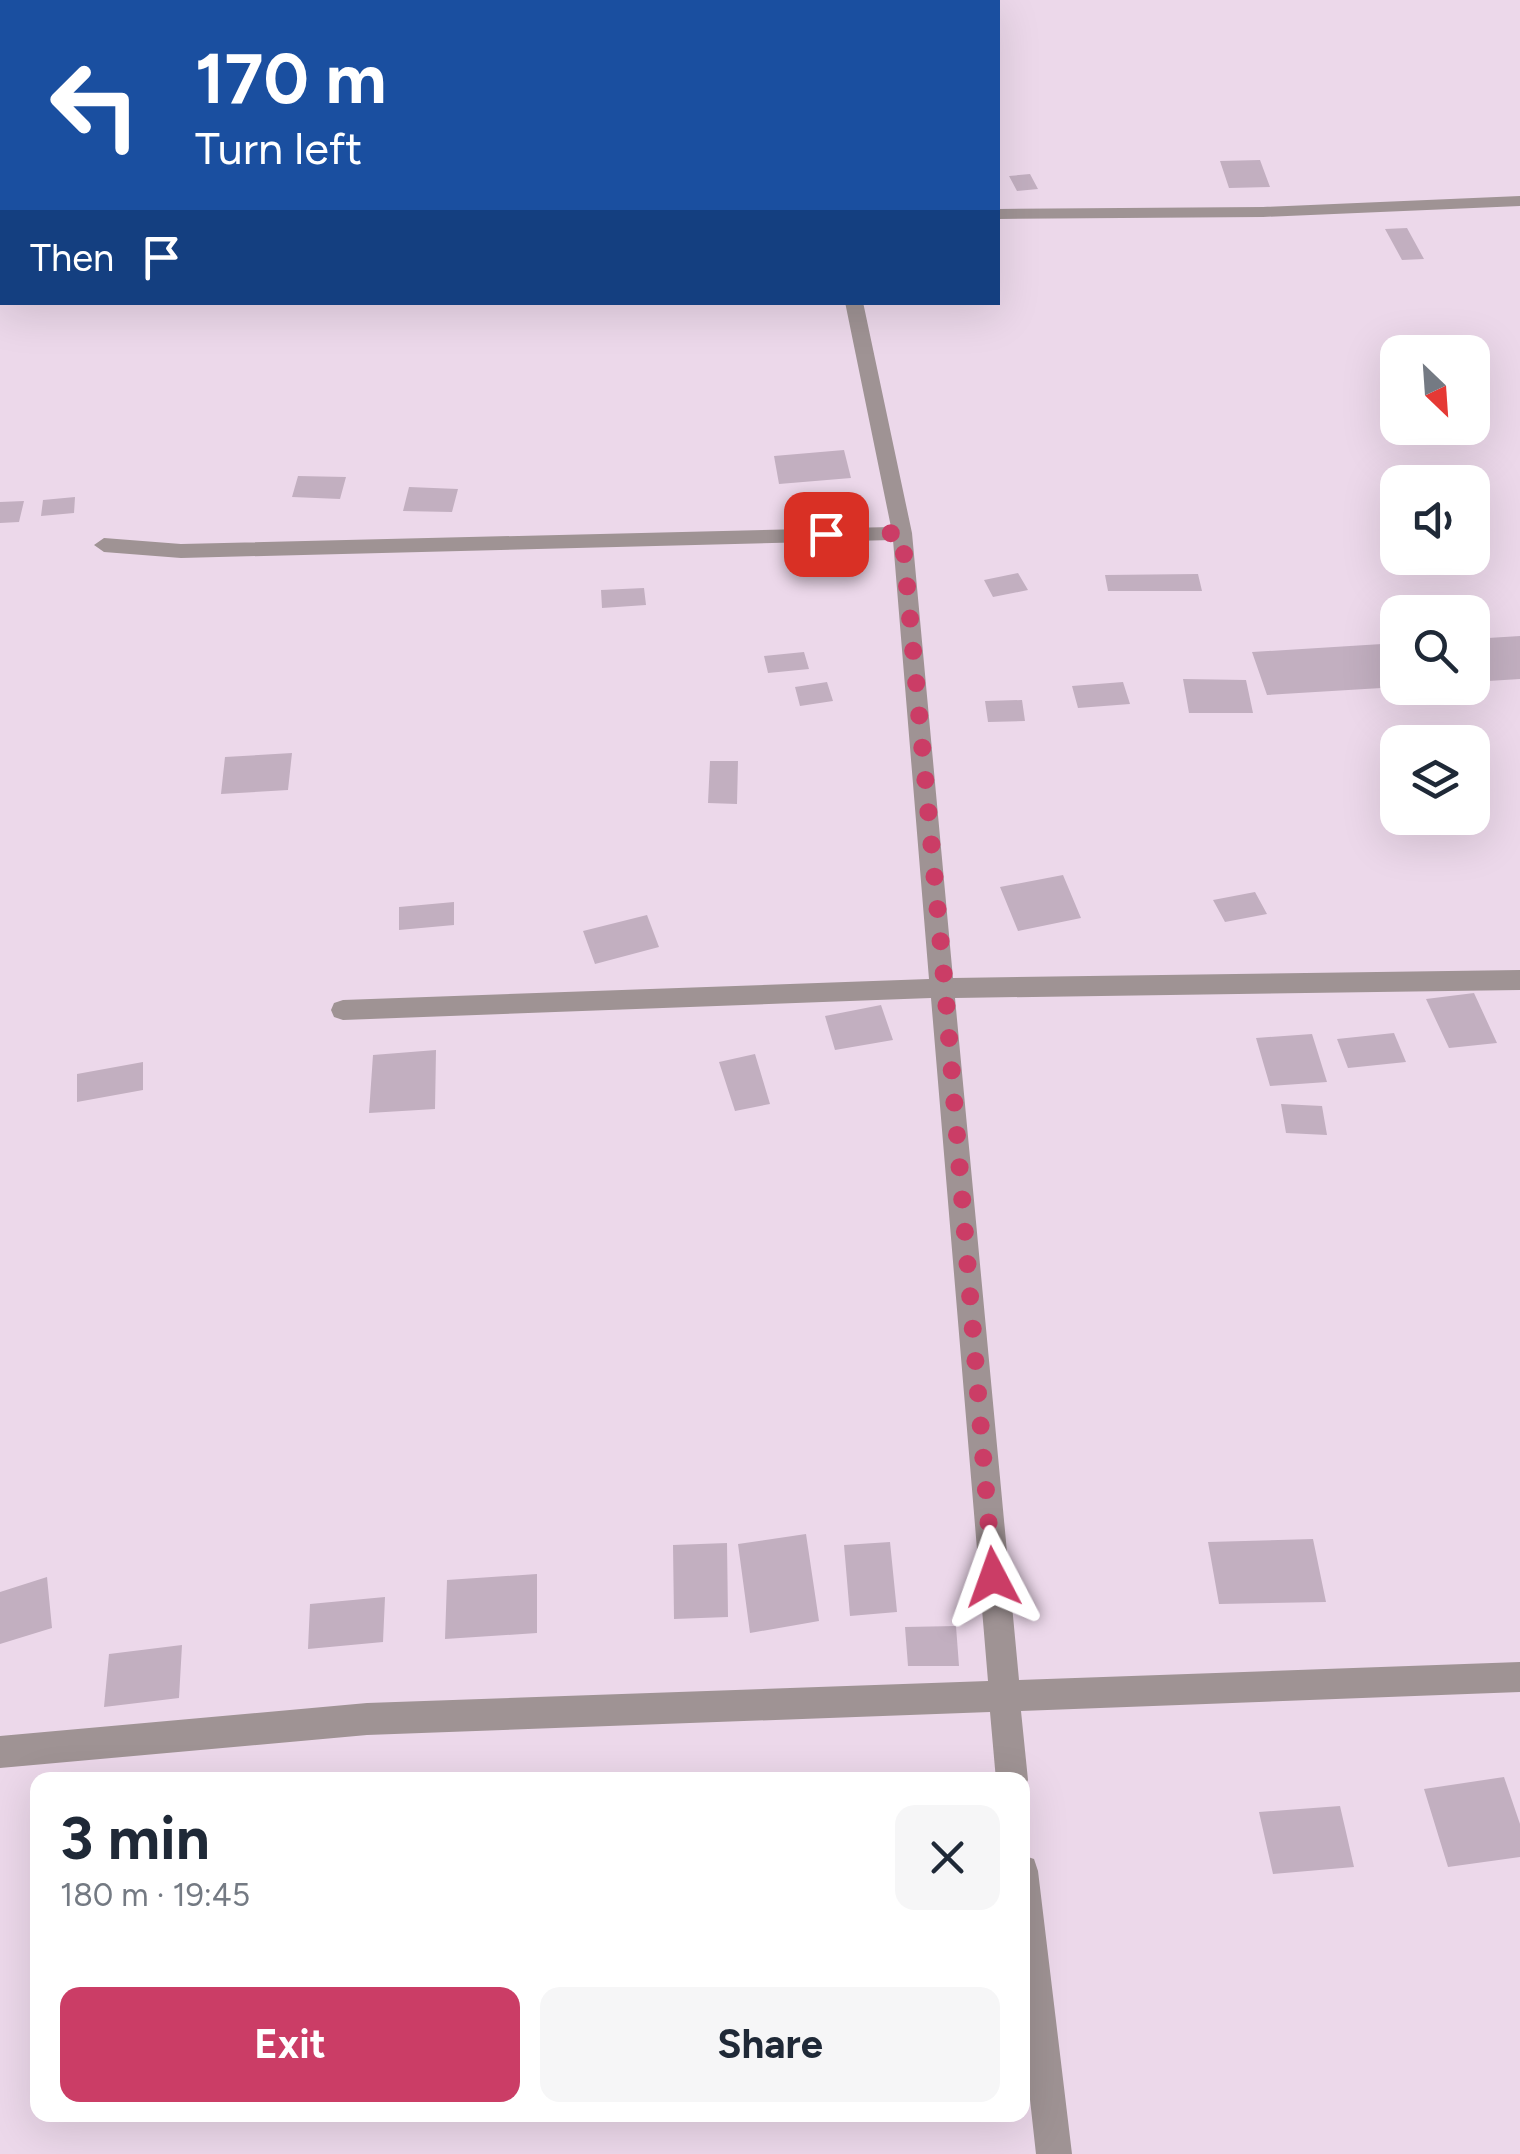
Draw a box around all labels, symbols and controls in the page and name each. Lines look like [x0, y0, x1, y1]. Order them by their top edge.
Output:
text: 170 m [195, 36, 387, 121]
icon: left [30, 40, 160, 170]
text: Turn left [195, 121, 362, 175]
icon: arrive [134, 230, 189, 285]
text: Then [30, 235, 114, 281]
north arrow [1380, 335, 1490, 445]
map controls [1380, 335, 1490, 835]
button: sound [1380, 465, 1490, 575]
pin [784, 492, 869, 577]
icon: arrive [799, 507, 854, 562]
button: search [1380, 595, 1490, 705]
button: layers [1380, 725, 1490, 835]
position arrow [941, 1525, 1045, 1629]
text: 3 min [60, 1802, 210, 1874]
button: close [895, 1805, 1000, 1910]
text: 180 m · 19:45 [60, 1876, 250, 1914]
button: Exit [60, 1987, 520, 2102]
button: Share [540, 1987, 1000, 2102]

